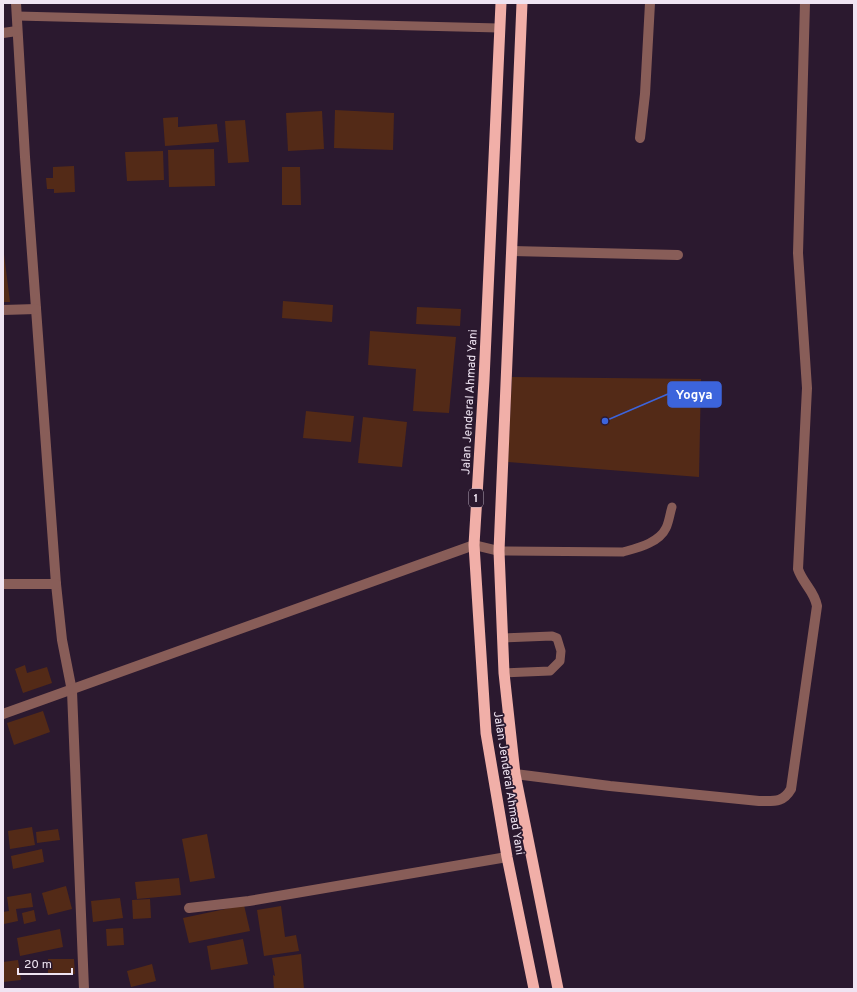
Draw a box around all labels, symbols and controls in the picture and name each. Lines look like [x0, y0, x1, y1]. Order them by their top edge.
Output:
street label: Jalan Jenderal Ahmad Yani [458, 329, 482, 475]
callout: Yogya [668, 382, 721, 407]
text: Yogya [676, 388, 713, 404]
road number: 1 [469, 489, 483, 507]
street label: Jalan Jenderal Ahmad Yani [489, 710, 527, 856]
scale bar [18, 950, 72, 976]
text: 20 m [24, 957, 52, 973]

